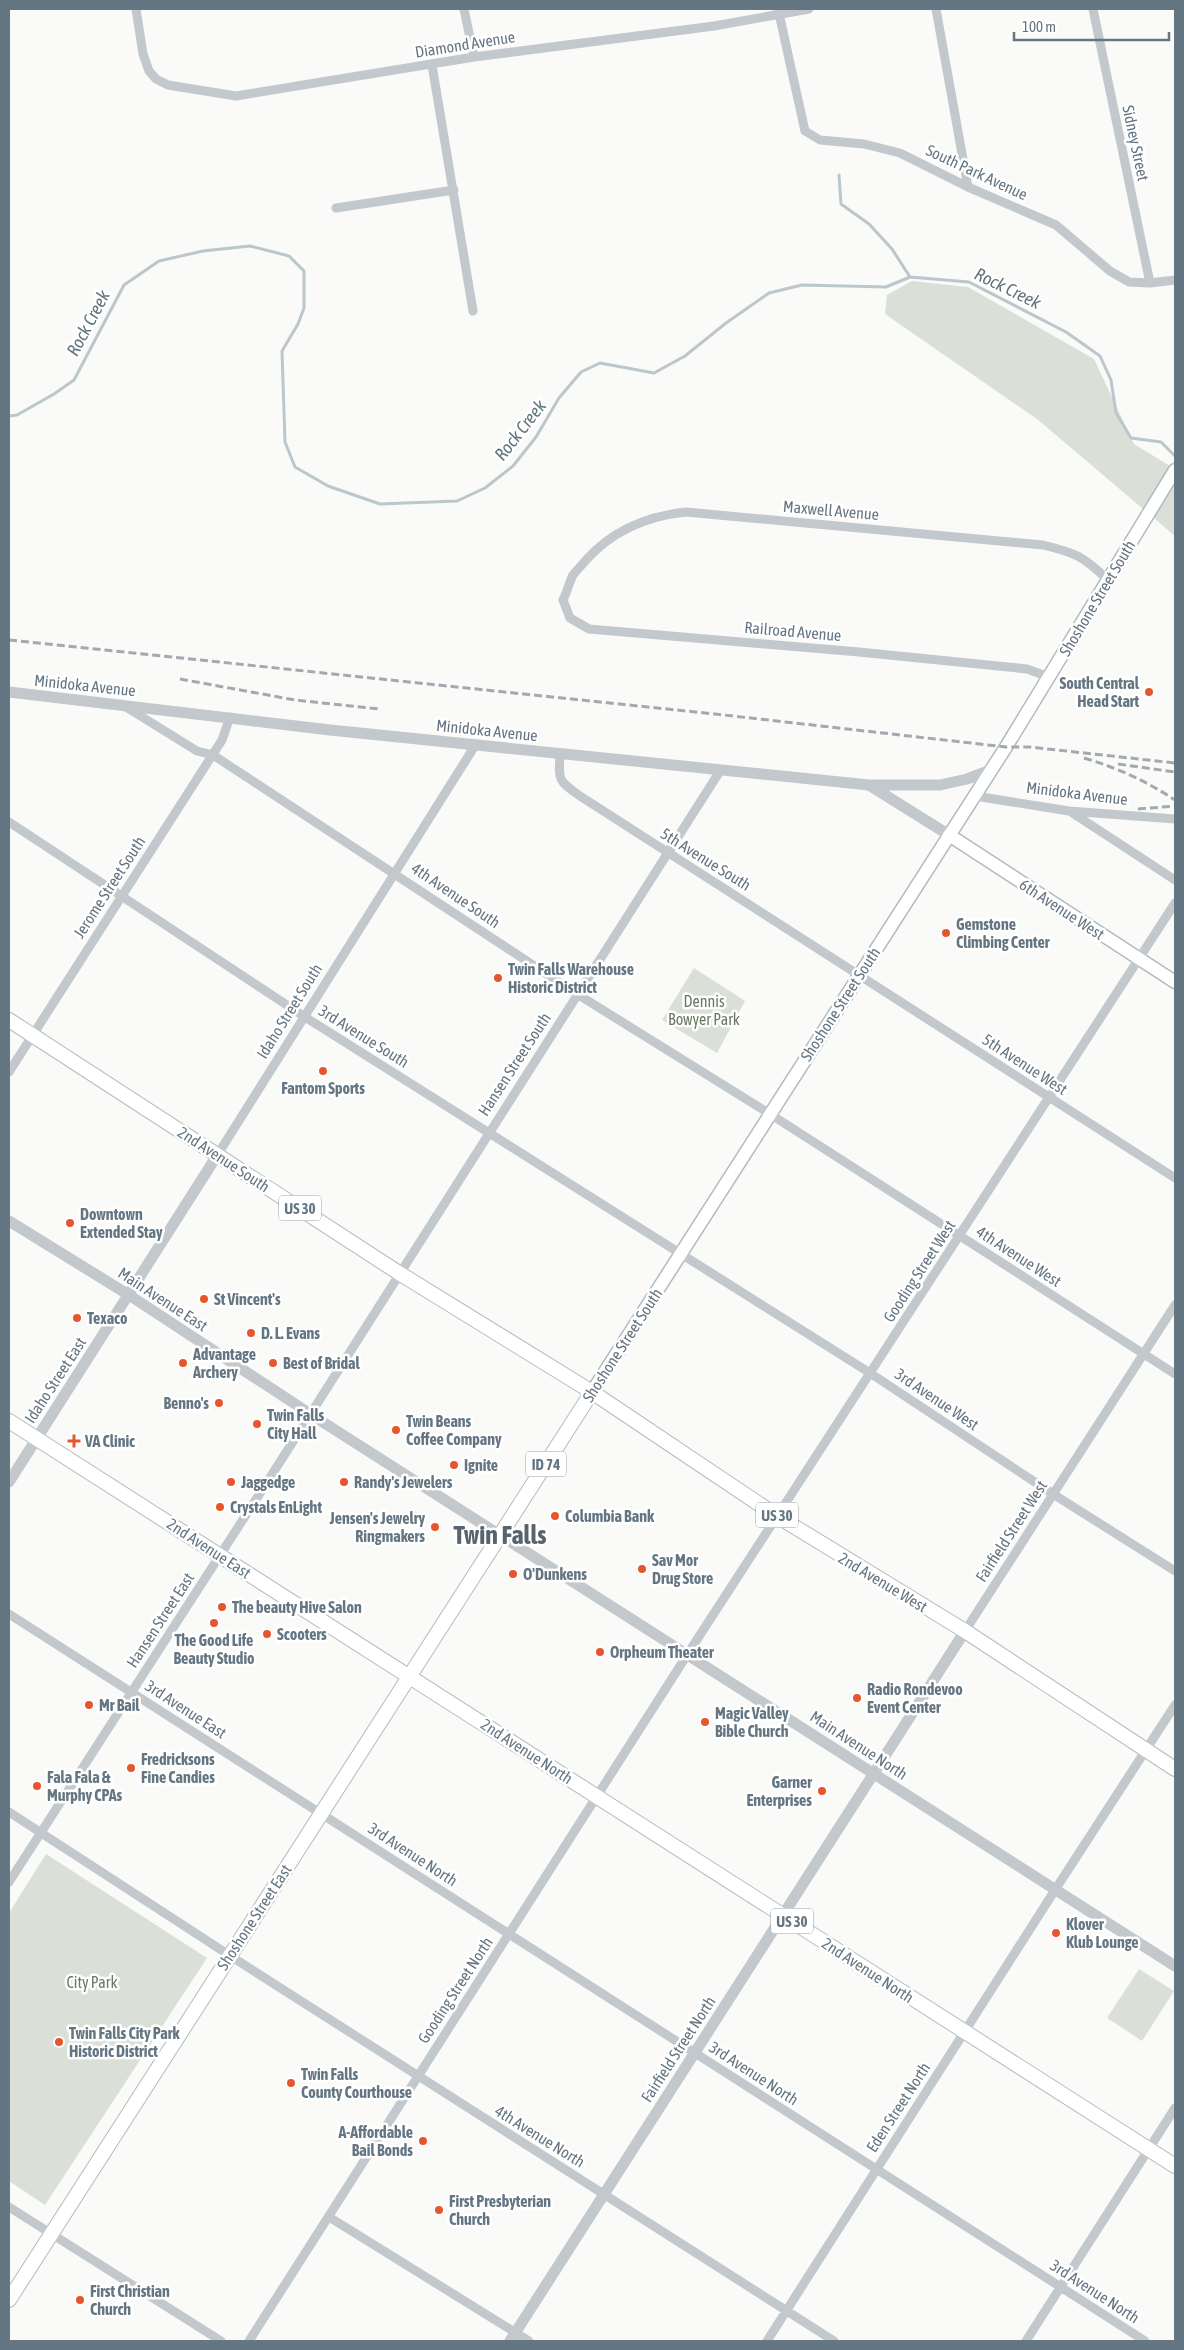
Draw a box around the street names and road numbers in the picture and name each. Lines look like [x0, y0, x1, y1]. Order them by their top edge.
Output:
street label: Diamond Avenue [414, 27, 516, 61]
street label: Sidney Street [1118, 104, 1153, 183]
street label: South Park Avenue [923, 141, 1031, 203]
street label: Maxwell Avenue [782, 497, 880, 523]
street label: Shoshone Street South [1055, 537, 1139, 659]
street label: Railroad Avenue [744, 618, 842, 644]
street label: Minidoka Avenue [33, 671, 137, 699]
street label: Minidoka Avenue [435, 716, 539, 744]
street label: Minidoka Avenue [1025, 778, 1129, 808]
street label: 5th Avenue South [658, 824, 754, 894]
street label: Jerome Street South [70, 833, 148, 941]
street label: 4th Avenue South [408, 859, 504, 931]
street label: 6th Avenue West [1016, 875, 1108, 943]
street label: Shoshone Street South [797, 944, 883, 1064]
street label: Idaho Street South [253, 960, 325, 1062]
street label: 3rd Avenue South [316, 1001, 412, 1071]
street label: Hansen Street South [474, 1009, 554, 1119]
street label: 5th Avenue West [979, 1030, 1071, 1098]
street label: 2nd Avenue South [175, 1123, 273, 1195]
road number: US 30 [279, 1196, 321, 1220]
street label: Gooding Street West [879, 1216, 960, 1326]
street label: 4th Avenue West [973, 1222, 1065, 1290]
street label: Main Avenue East [115, 1263, 211, 1335]
street label: Shoshone Street South [579, 1285, 665, 1405]
street label: Idaho Street East [21, 1334, 90, 1426]
street label: 3rd Avenue West [892, 1364, 983, 1434]
road number: ID 74 [526, 1452, 566, 1476]
street label: Fairfield Street West [972, 1477, 1051, 1585]
road number: US 30 [756, 1502, 798, 1528]
street label: 2nd Avenue East [164, 1514, 255, 1582]
street label: 2nd Avenue West [835, 1548, 931, 1616]
street label: Hansen Street East [123, 1569, 197, 1671]
street label: 3rd Avenue East [142, 1676, 230, 1742]
street label: Main Avenue North [807, 1707, 911, 1783]
street label: 2nd Avenue North [478, 1715, 576, 1787]
street label: 3rd Avenue North [365, 1819, 461, 1889]
street label: Shoshone Street East [213, 1861, 295, 1973]
road number: US 30 [771, 1908, 813, 1934]
street label: Gooding Street North [414, 1934, 497, 2047]
street label: 2nd Avenue North [819, 1934, 917, 2006]
street label: Fairfield Street North [637, 1993, 719, 2105]
street label: 3rd Avenue North [706, 2038, 802, 2108]
street label: Eden Street North [862, 2059, 934, 2155]
street label: 4th Avenue North [492, 2101, 588, 2171]
street label: 3rd Avenue North [1047, 2256, 1143, 2326]

